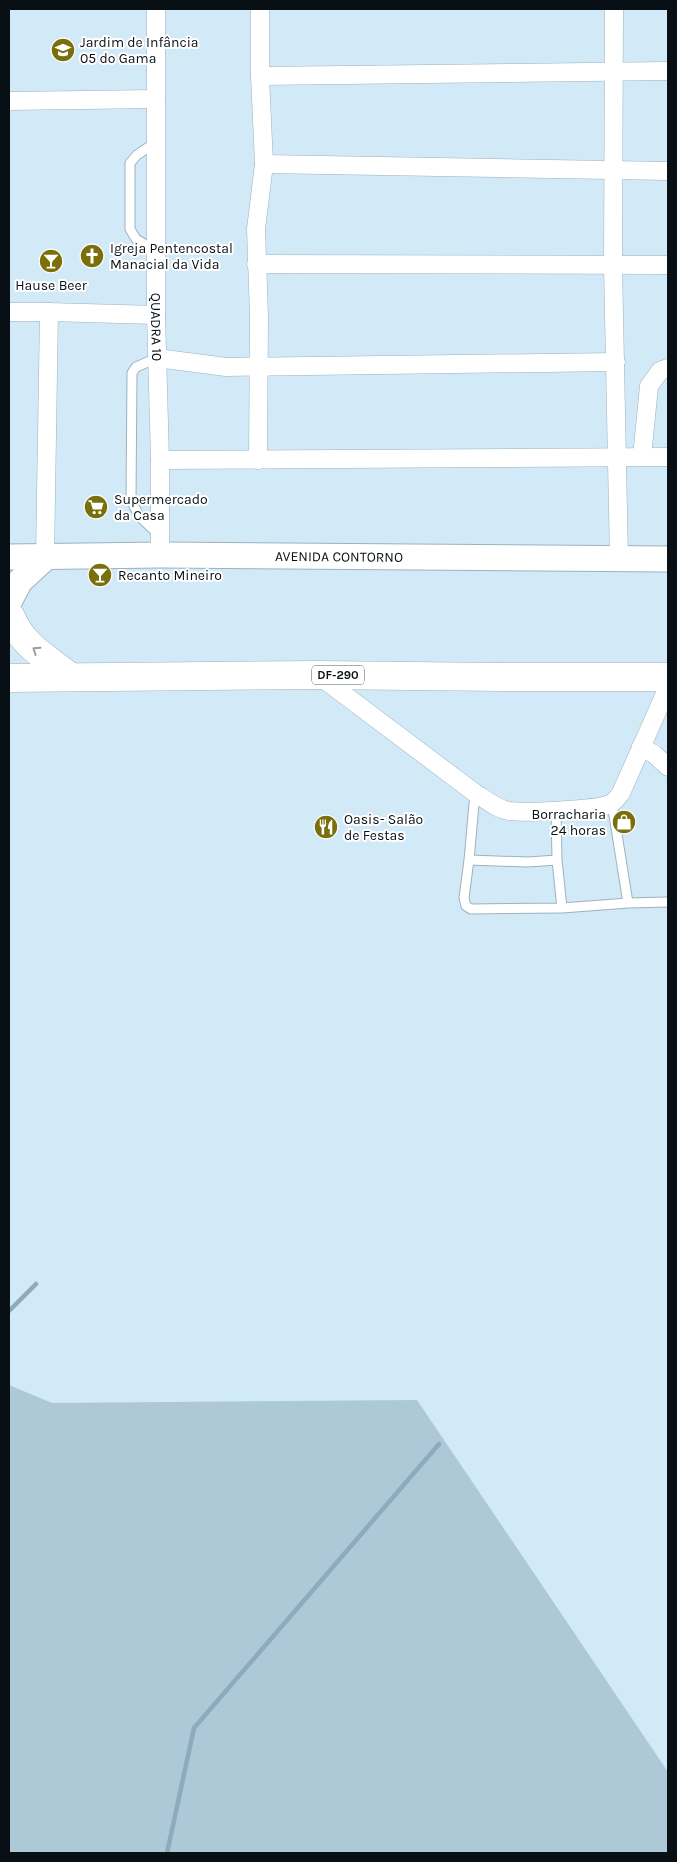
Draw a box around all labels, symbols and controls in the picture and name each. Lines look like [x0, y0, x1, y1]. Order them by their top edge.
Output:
place label: Jardim de Infância 05 do Gama [80, 34, 199, 67]
school or university icon: Jardim de Infância 05 do Gama [50, 37, 76, 63]
place label: Igreja Pentencostal Manacial da Vida [110, 240, 233, 273]
church icon: Igreja Pentencostal Manacial da Vida [79, 243, 105, 269]
bar icon: Hause Beer [38, 248, 64, 274]
place label: Hause Beer [15, 277, 88, 294]
street label: QUADRA 10 [147, 293, 166, 361]
place label: Supermercado da Casa [114, 491, 208, 524]
supermarket icon: Supermercado da Casa [83, 494, 109, 520]
street label: AVENIDA CONTORNO [275, 547, 403, 565]
bar icon: Recanto Mineiro [87, 562, 113, 588]
place label: Recanto Mineiro [118, 567, 222, 584]
one-way arrow [32, 647, 42, 656]
road number: DF-290 [312, 666, 364, 684]
place label: Borracharia 24 horas [531, 806, 606, 839]
shop icon: Borracharia 24 horas [611, 809, 637, 835]
place label: Oasis- Salão de Festas [344, 811, 423, 844]
restaurant icon: Oasis- Salão de Festas [313, 814, 339, 840]

